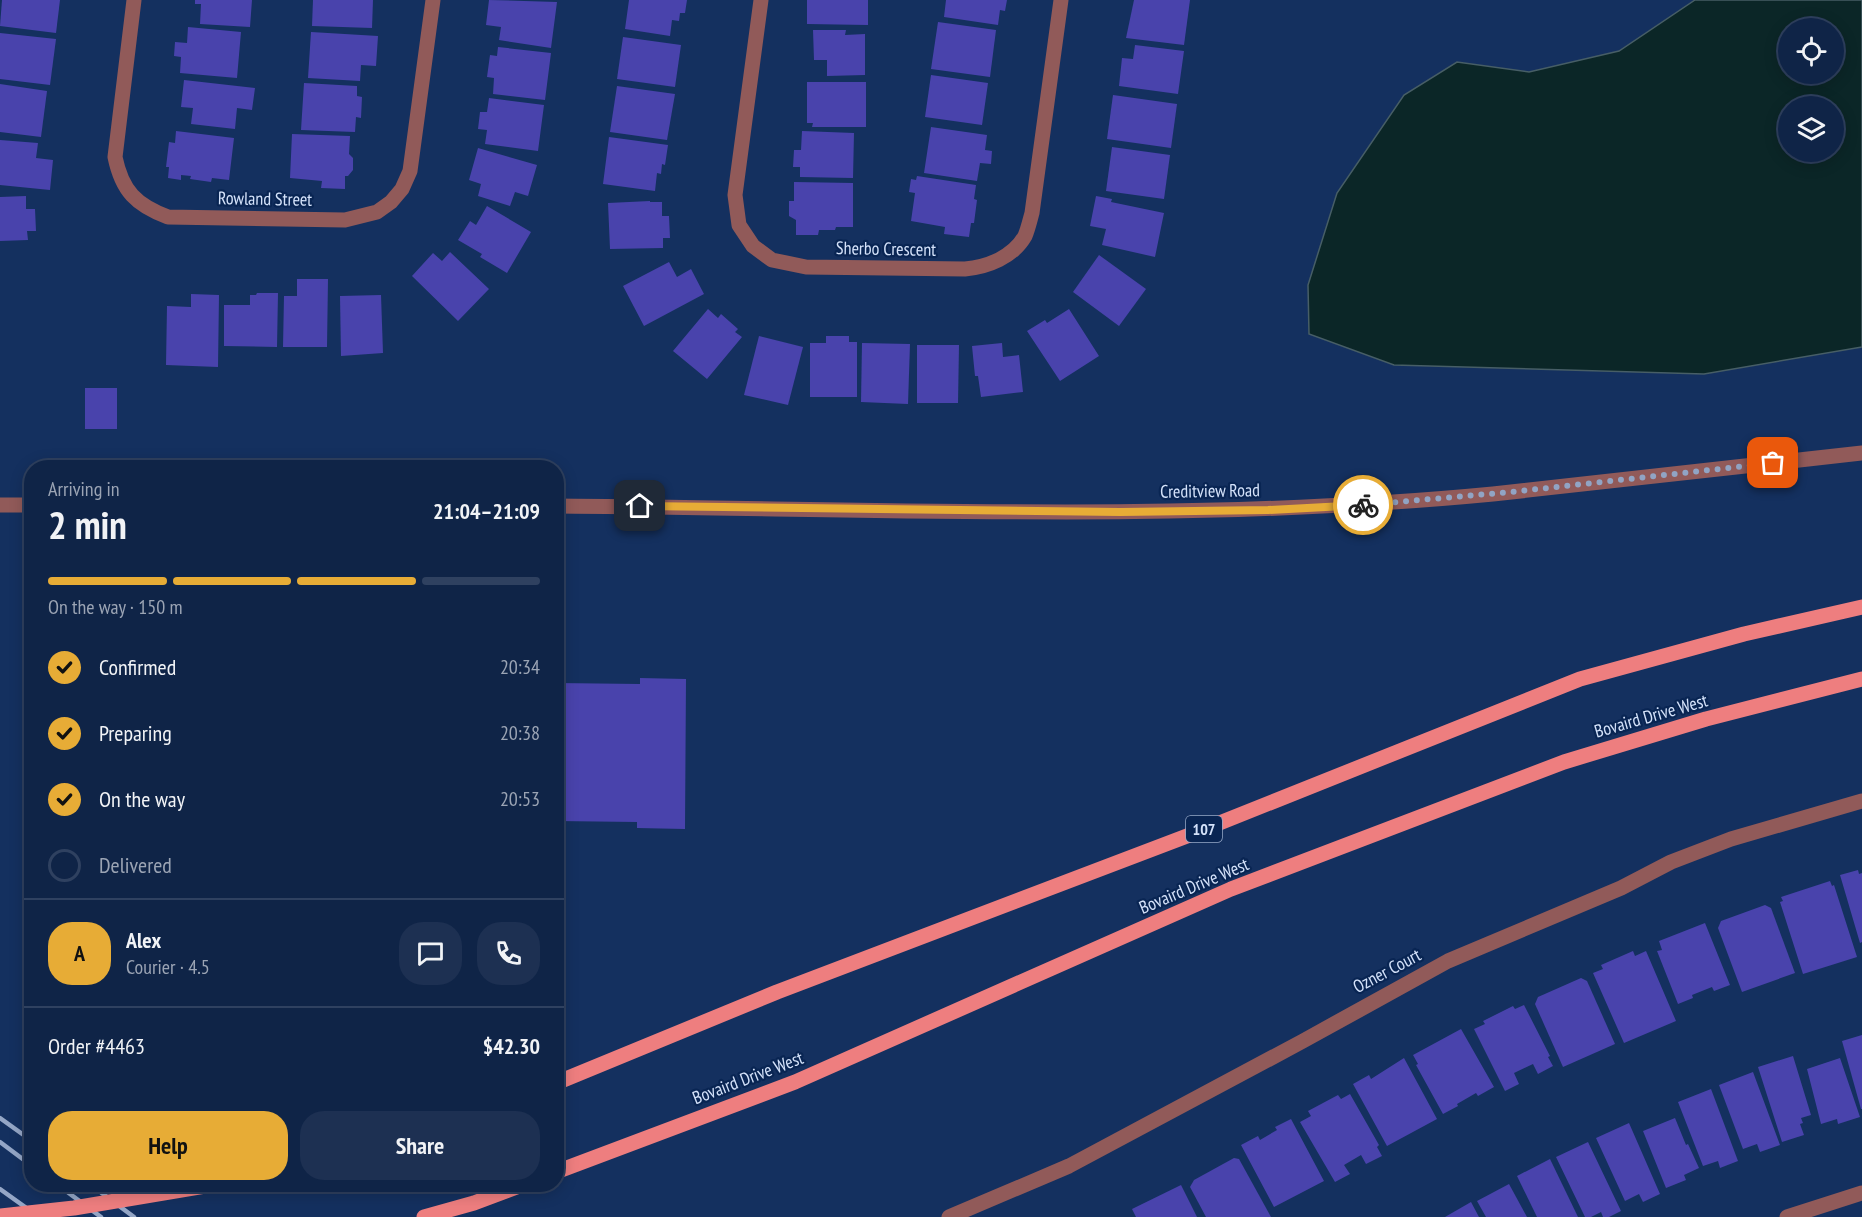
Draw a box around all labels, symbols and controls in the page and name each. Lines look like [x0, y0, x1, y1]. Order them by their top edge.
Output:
map controls [1778, 18, 1844, 162]
button: locate [1778, 18, 1844, 84]
button: layers [1778, 96, 1844, 162]
street label: Rowland Street [218, 186, 312, 211]
street label: Sherbo Crescent [836, 236, 936, 261]
pin [1747, 437, 1798, 488]
icon: bag [1756, 446, 1789, 479]
courier [1333, 475, 1393, 535]
text: Arriving in [48, 476, 120, 502]
street label: Creditview Road [1160, 478, 1260, 503]
pin [614, 480, 665, 531]
icon: home [623, 489, 656, 522]
icon: bike [1347, 489, 1380, 522]
text: 21:04–21:09 [433, 497, 540, 525]
text: 2 min [48, 499, 127, 550]
text: On the way · 150 m [48, 594, 183, 620]
icon: check [48, 651, 81, 684]
text: Confirmed [99, 653, 176, 681]
text: 20:34 [500, 654, 540, 680]
street label: Bovaird Drive West [1592, 688, 1710, 743]
icon: check [48, 717, 81, 750]
text: Preparing [99, 719, 172, 747]
text: 20:38 [500, 720, 540, 746]
icon: check [48, 783, 81, 816]
text: On the way [99, 785, 185, 813]
text: 20:53 [500, 786, 540, 812]
road number: 107 [1186, 816, 1222, 842]
text: Delivered [99, 851, 172, 879]
street label: Bovaird Drive West [1136, 852, 1252, 919]
button: chat [399, 922, 462, 985]
button: phone [477, 922, 540, 985]
text: Alex [126, 926, 161, 954]
text: A [74, 939, 85, 967]
street label: Ozner Court [1349, 943, 1425, 998]
text: Courier · 4.5 [126, 954, 210, 980]
text: Order #4463 [48, 1032, 145, 1060]
text: $42.30 [483, 1032, 540, 1060]
street label: Bovaird Drive West [689, 1046, 807, 1109]
button: Help [48, 1111, 288, 1180]
button: Share [300, 1111, 540, 1180]

